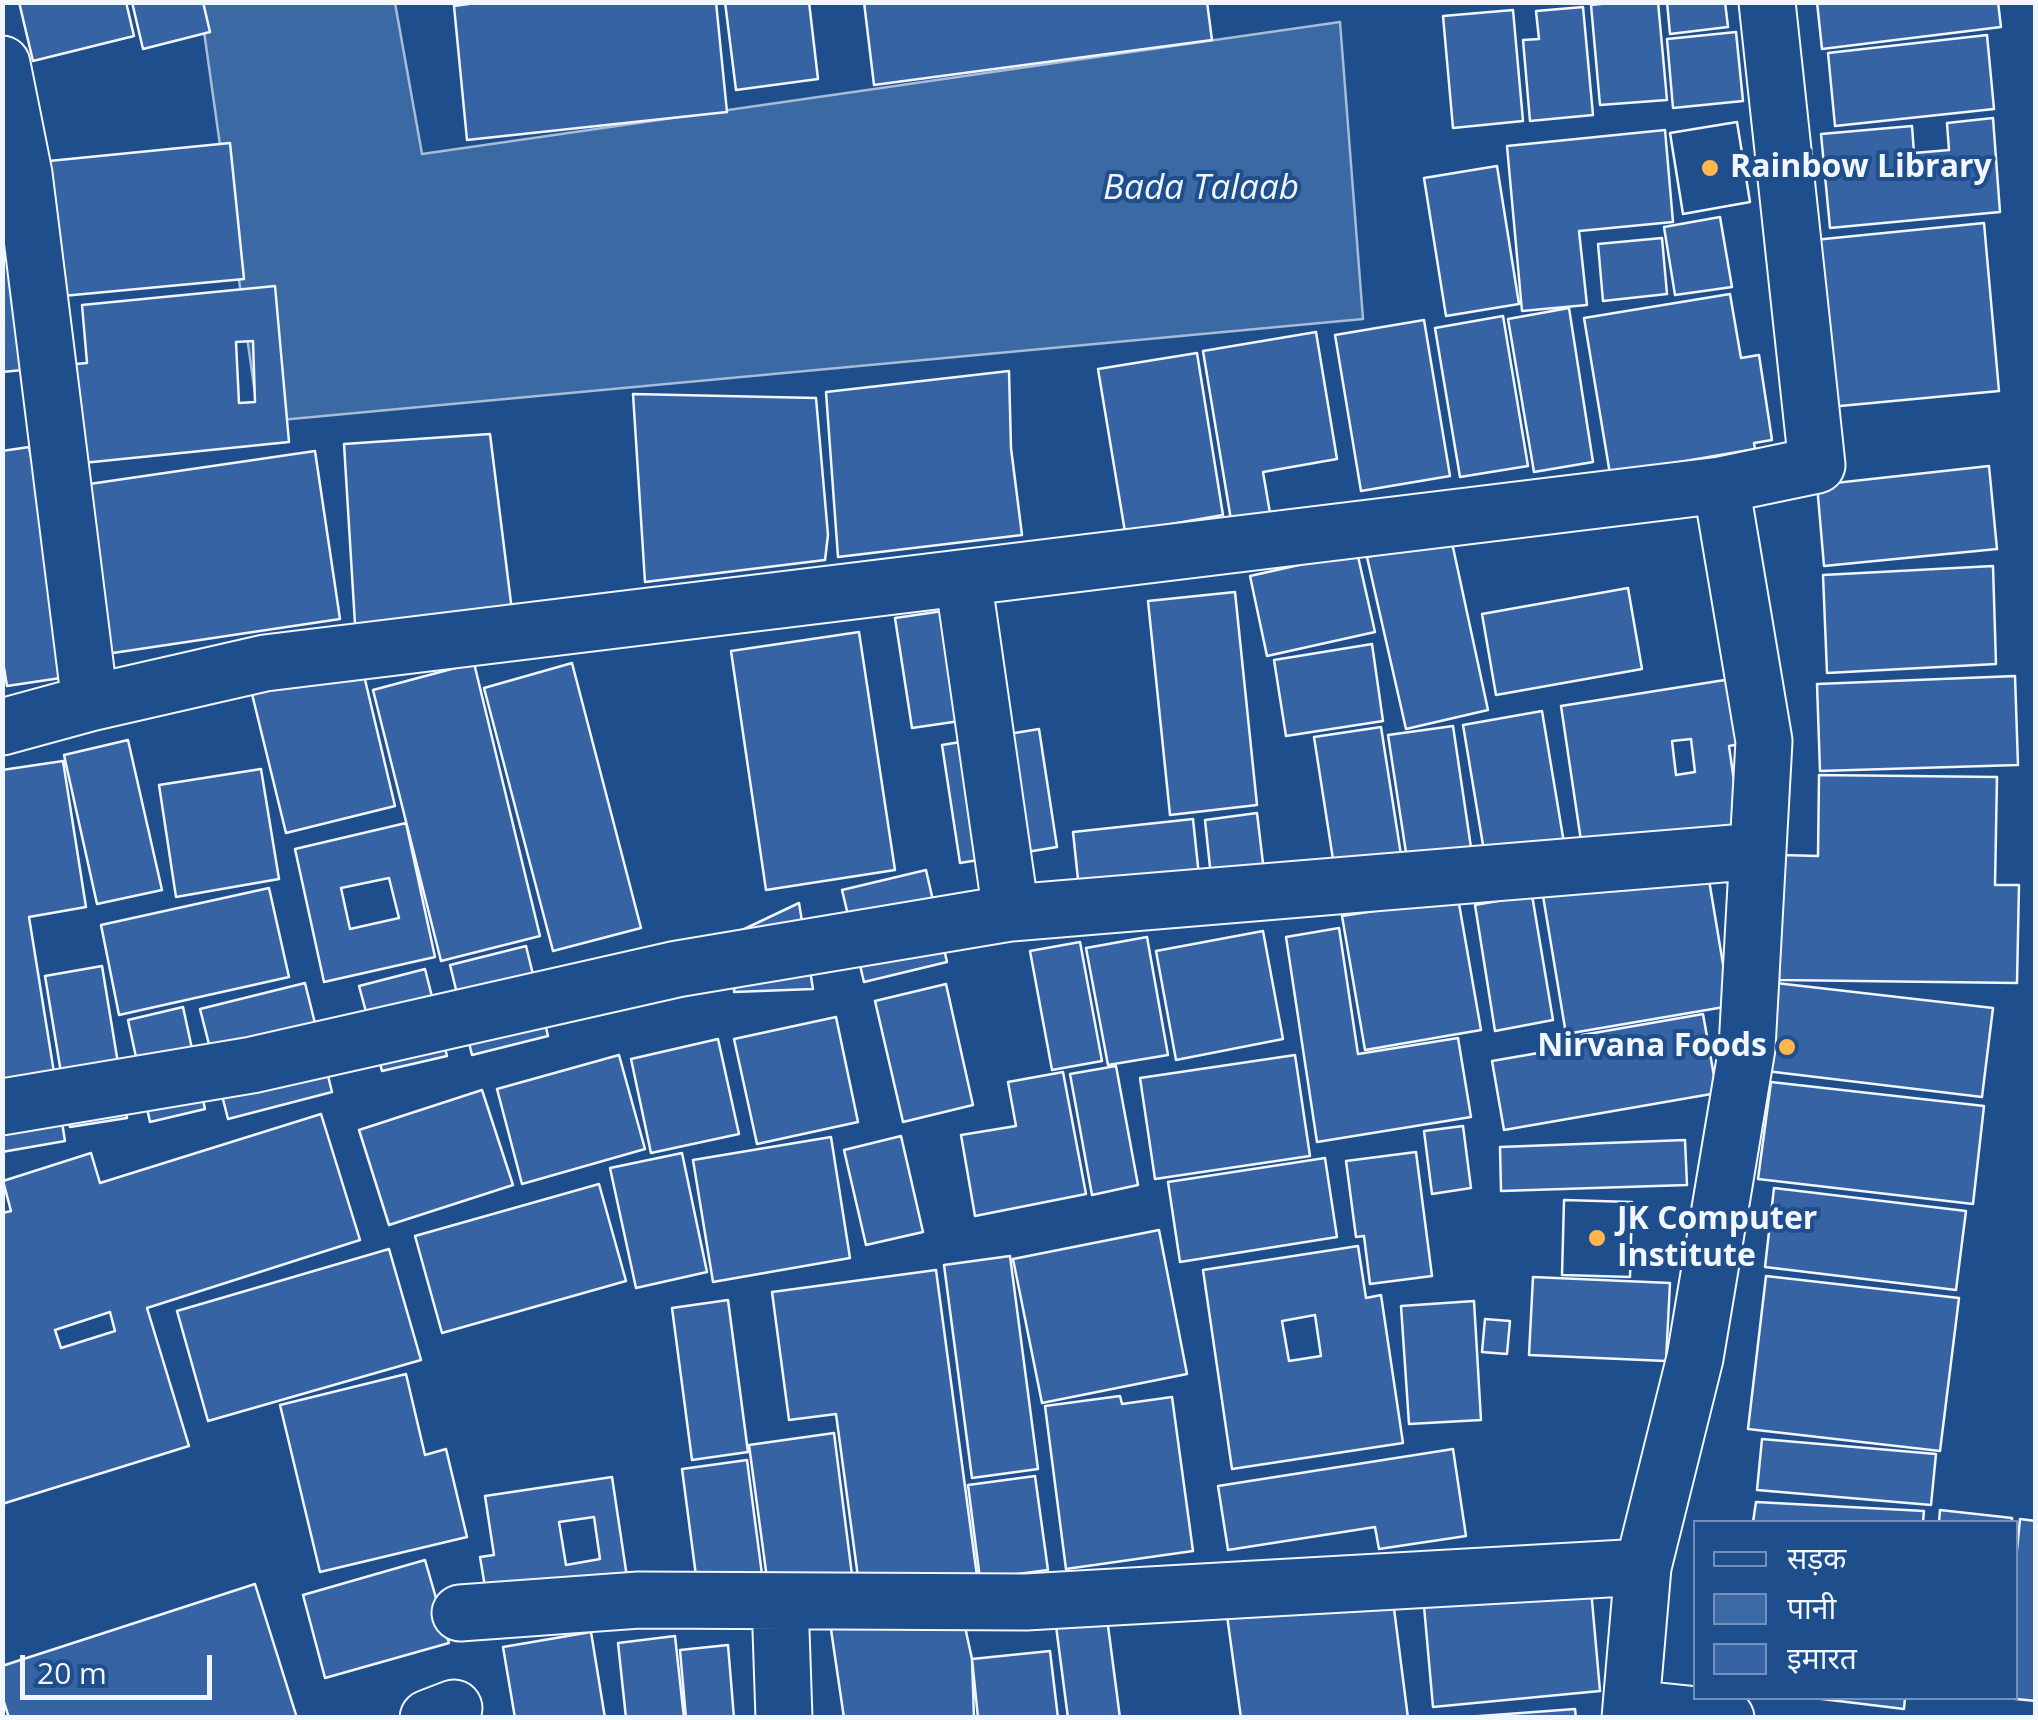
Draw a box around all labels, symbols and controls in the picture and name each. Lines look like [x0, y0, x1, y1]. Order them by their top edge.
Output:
place label: Rainbow Library [1730, 149, 1992, 187]
marker: Rainbow Library [1699, 157, 1721, 179]
water label: Bada Talaab [1103, 168, 1299, 210]
place label: Nirvana Foods [1537, 1028, 1767, 1066]
marker: Nirvana Foods [1776, 1036, 1798, 1058]
place label: JK Computer Institute [1617, 1201, 1817, 1276]
marker: JK Computer Institute [1586, 1227, 1608, 1249]
legend [1693, 1520, 2018, 1700]
text: सड़क [1787, 1537, 1846, 1578]
text: पानी [1787, 1587, 1836, 1628]
scale bar [25, 1635, 218, 1697]
text: इमारत [1787, 1637, 1857, 1678]
text: 20 m [37, 1652, 107, 1693]

